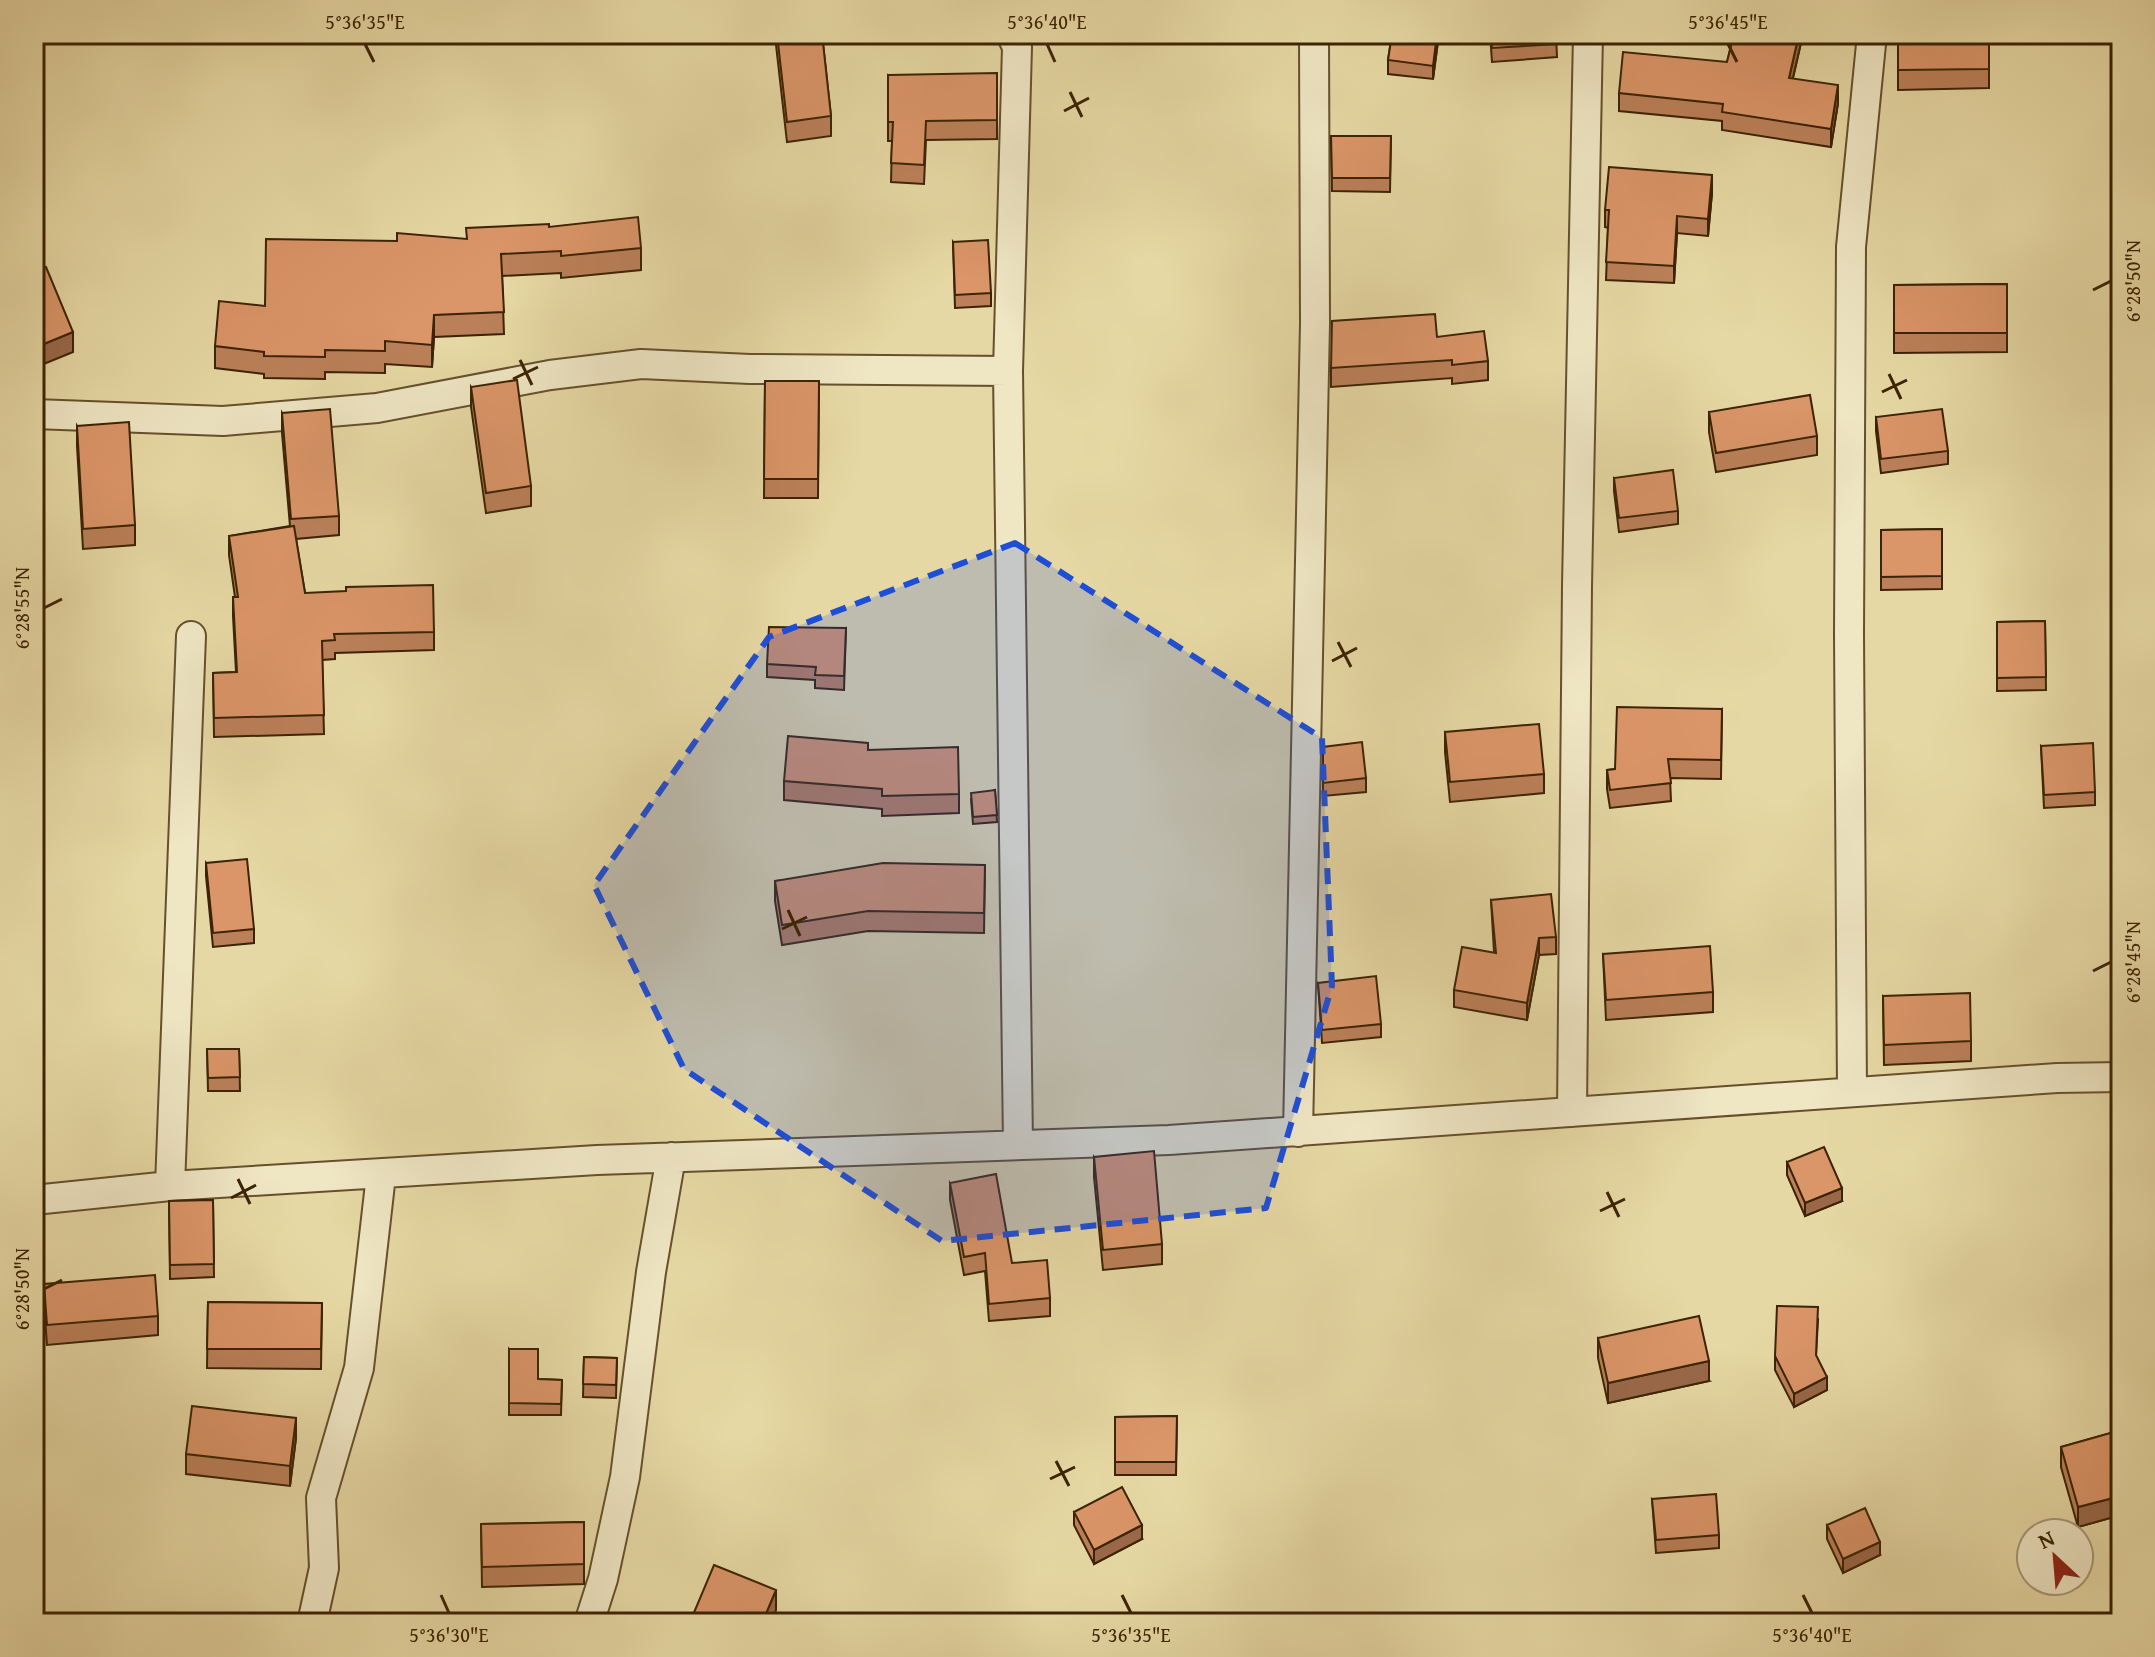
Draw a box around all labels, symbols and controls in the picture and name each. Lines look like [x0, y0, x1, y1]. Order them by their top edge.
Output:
text: 5°36'35"E [325, 7, 405, 36]
text: 5°36'40"E [1007, 7, 1087, 36]
text: 5°36'45"E [1688, 7, 1768, 36]
text: 6°28'50"N [2118, 240, 2147, 322]
text: 6°28'55"N [7, 567, 36, 649]
text: 6°28'45"N [2118, 921, 2147, 1003]
text: 6°28'50"N [7, 1248, 36, 1330]
north arrow [2015, 1517, 2095, 1597]
text: N [2033, 1521, 2060, 1557]
text: 5°36'30"E [409, 1620, 489, 1649]
text: 5°36'35"E [1091, 1620, 1171, 1649]
text: 5°36'40"E [1772, 1620, 1852, 1649]

